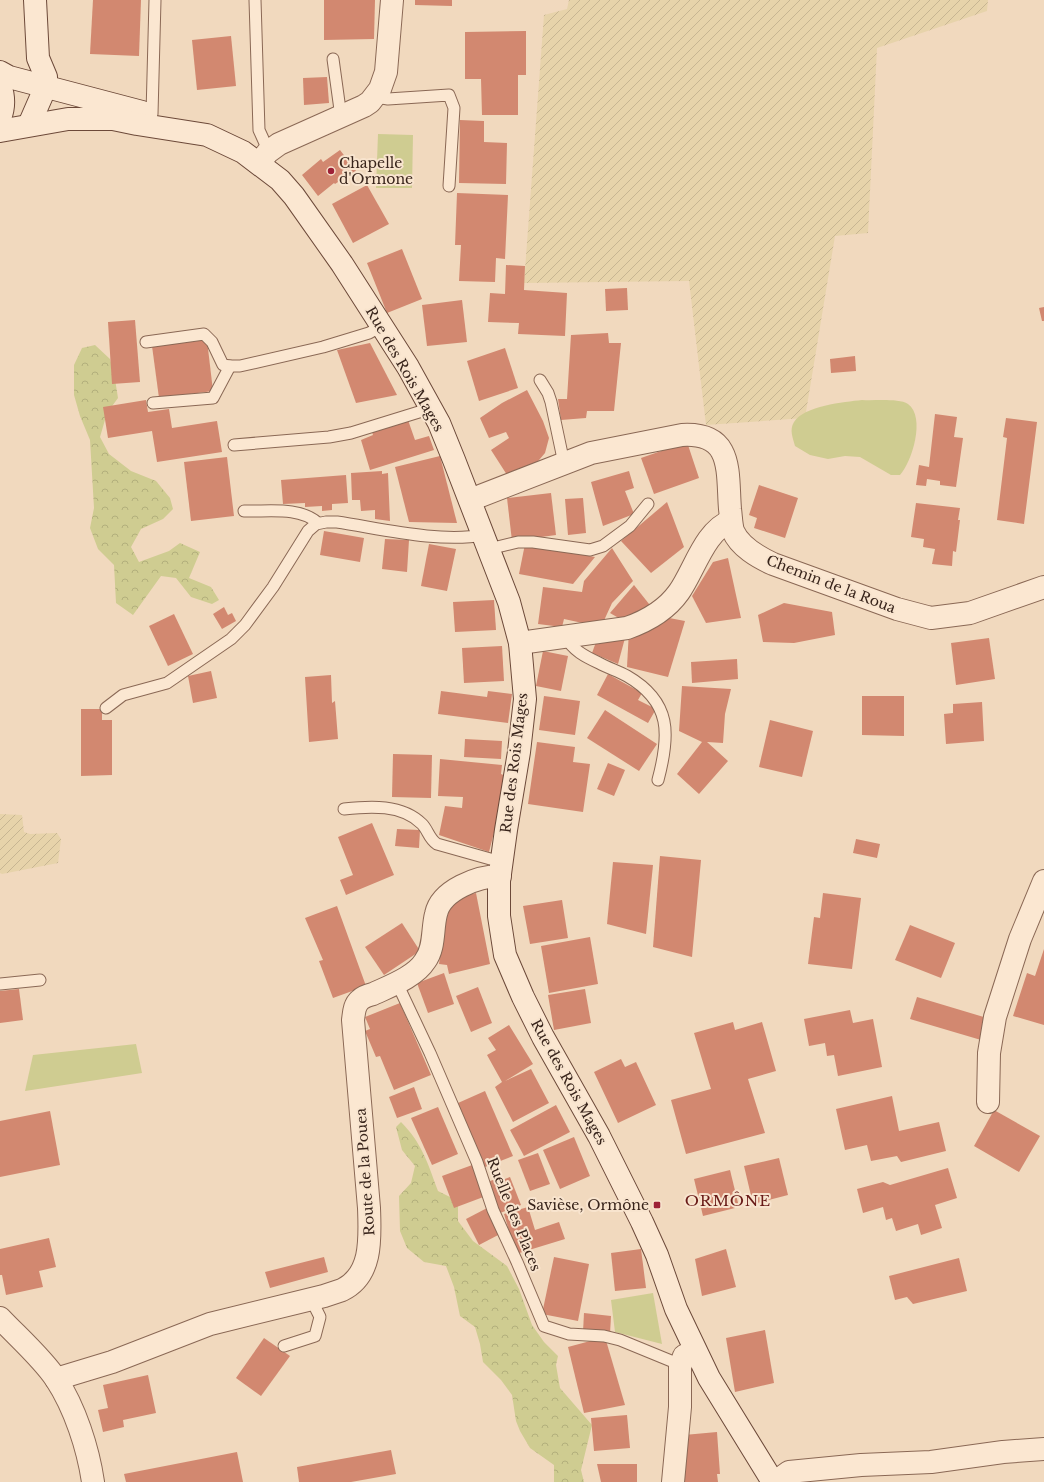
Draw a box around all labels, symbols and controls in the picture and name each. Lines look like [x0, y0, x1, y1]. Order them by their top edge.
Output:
place label: Chapelle d'Ormone [339, 154, 413, 188]
marker: Chapelle d'Ormone [326, 166, 336, 176]
street label: Rue des Rois Mages [362, 303, 448, 435]
street label: Chemin de la Roua [764, 551, 898, 617]
street label: Rue des Rois Mages [496, 692, 532, 834]
street label: Rue des Rois Mages [527, 1016, 611, 1148]
street label: Route de la Pouea [352, 1107, 378, 1236]
street label: Ruelle des Places [483, 1154, 545, 1274]
district label: ORMÔNE [685, 1191, 771, 1210]
place label: Savièse, Ormône [527, 1196, 649, 1214]
marker: Savièse, Ormône [652, 1200, 662, 1210]

